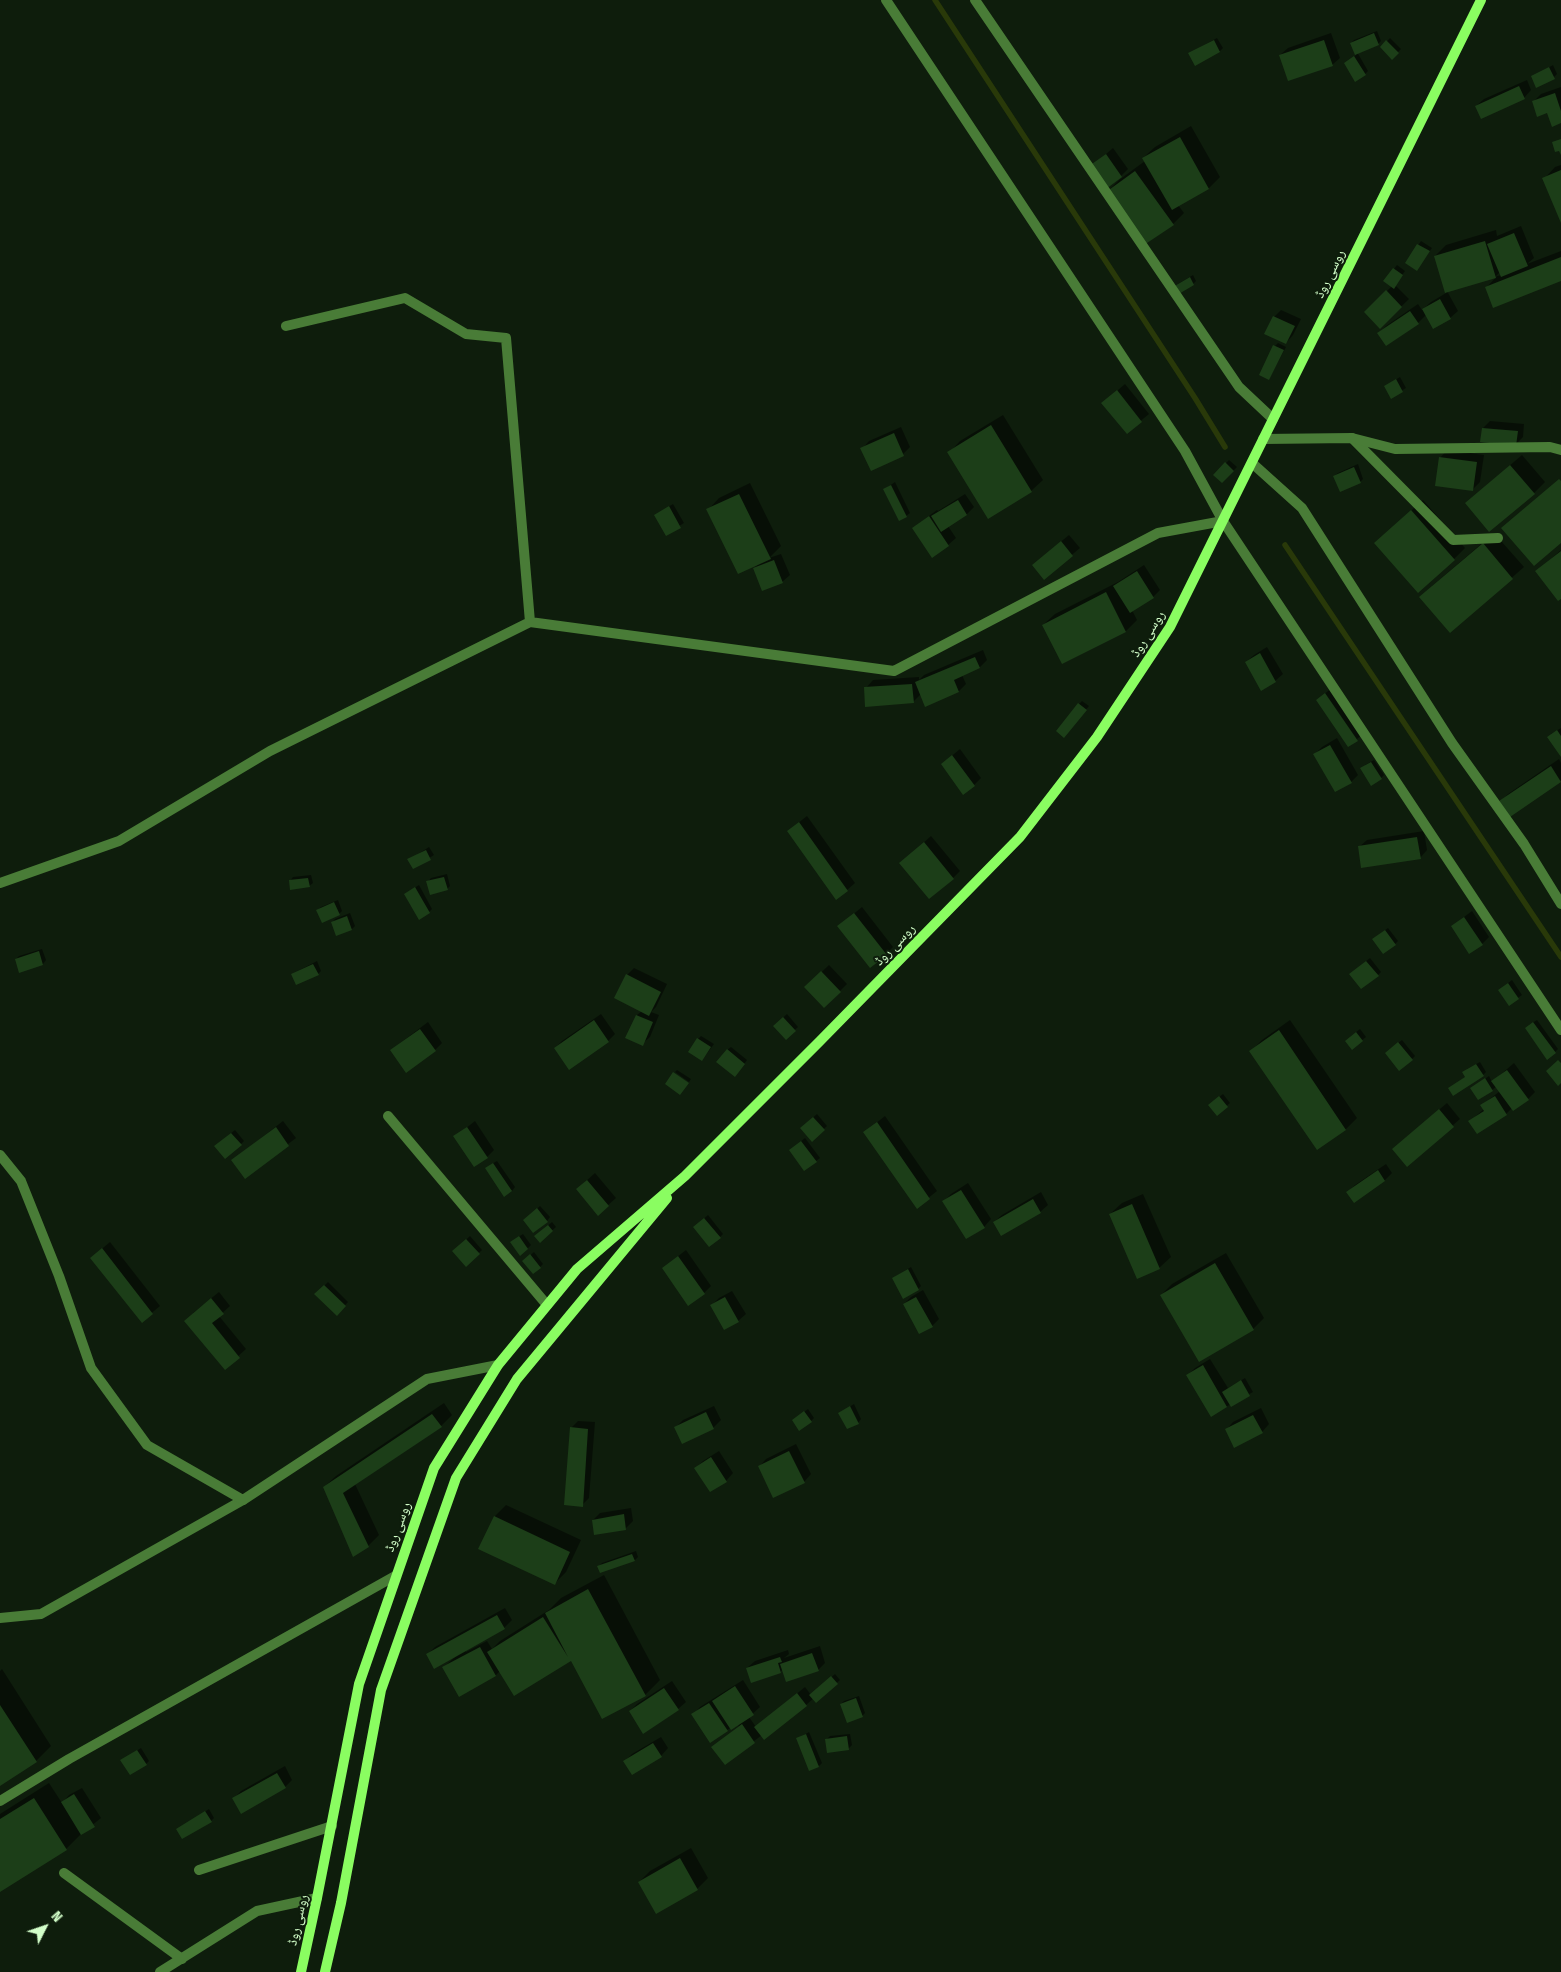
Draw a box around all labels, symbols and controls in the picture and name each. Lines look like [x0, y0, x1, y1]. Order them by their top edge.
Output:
street label: روسی روڈ [1311, 247, 1349, 301]
street label: روسی روڈ [1127, 608, 1169, 660]
street label: روسی روڈ [871, 921, 919, 969]
street label: روسی روڈ [381, 1500, 415, 1554]
street label: روسی روڈ [284, 1893, 312, 1947]
north arrow [20, 1902, 70, 1952]
text: N [48, 1908, 66, 1926]

